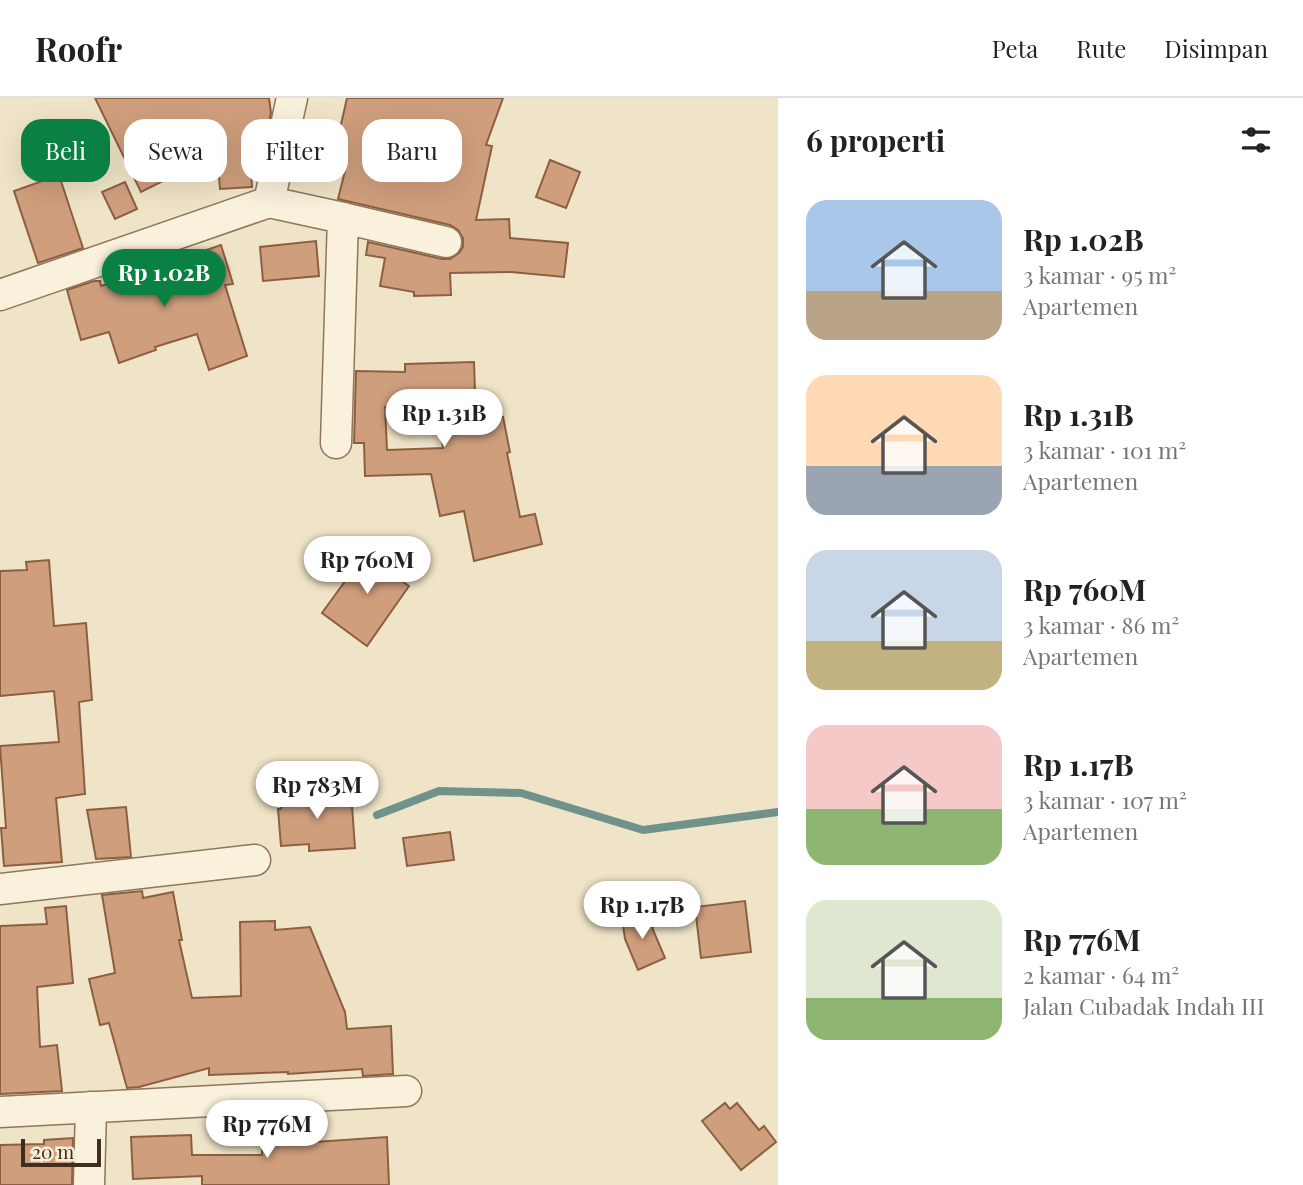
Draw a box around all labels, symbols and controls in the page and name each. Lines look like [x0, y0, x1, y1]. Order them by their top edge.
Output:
text: Roofr [35, 26, 122, 70]
text: Peta [992, 32, 1038, 64]
text: Rute [1076, 32, 1126, 64]
text: Disimpan [1164, 32, 1268, 64]
chip: Beli [21, 119, 110, 182]
chip: Sewa [124, 119, 227, 182]
chip: Filter [241, 119, 348, 182]
chip: Baru [362, 119, 462, 182]
text: 6 properti [806, 120, 945, 160]
icon: filters [1237, 121, 1275, 159]
text: Rp 1.02B [1023, 219, 1144, 259]
icon: home [862, 228, 946, 312]
pin: Rp 1.02B [92, 250, 236, 309]
text: Rp 1.02B [118, 256, 210, 287]
text: 3 kamar · 95 m² [1023, 259, 1176, 290]
text: Apartemen [1023, 290, 1138, 321]
pin: Rp 1.31B [372, 390, 516, 449]
text: Rp 1.31B [1023, 394, 1134, 434]
text: Rp 1.31B [402, 396, 486, 427]
icon: home [862, 403, 946, 487]
text: 3 kamar · 101 m² [1023, 434, 1186, 465]
text: Apartemen [1023, 465, 1138, 496]
pin: Rp 760M [302, 536, 432, 596]
text: Rp 760M [320, 543, 414, 574]
text: Rp 760M [1023, 569, 1146, 609]
icon: home [862, 578, 946, 662]
text: 3 kamar · 86 m² [1023, 609, 1179, 640]
text: Apartemen [1023, 640, 1138, 671]
text: Rp 1.17B [1023, 744, 1134, 784]
icon: home [862, 753, 946, 837]
pin: Rp 783M [252, 762, 382, 821]
text: Rp 783M [272, 768, 362, 799]
text: 3 kamar · 107 m² [1023, 784, 1187, 815]
text: Apartemen [1023, 815, 1138, 846]
pin: Rp 1.17B [570, 882, 714, 941]
text: Rp 1.17B [600, 888, 684, 919]
text: Rp 776M [1023, 919, 1141, 959]
icon: home [862, 928, 946, 1012]
text: 2 kamar · 64 m² [1023, 959, 1179, 990]
text: Jalan Cubadak Indah III [1023, 990, 1264, 1021]
pin: Rp 776M [202, 1100, 332, 1160]
text: Rp 776M [222, 1107, 312, 1138]
scale bar [21, 1136, 102, 1168]
text: 20 m [32, 1138, 74, 1164]

